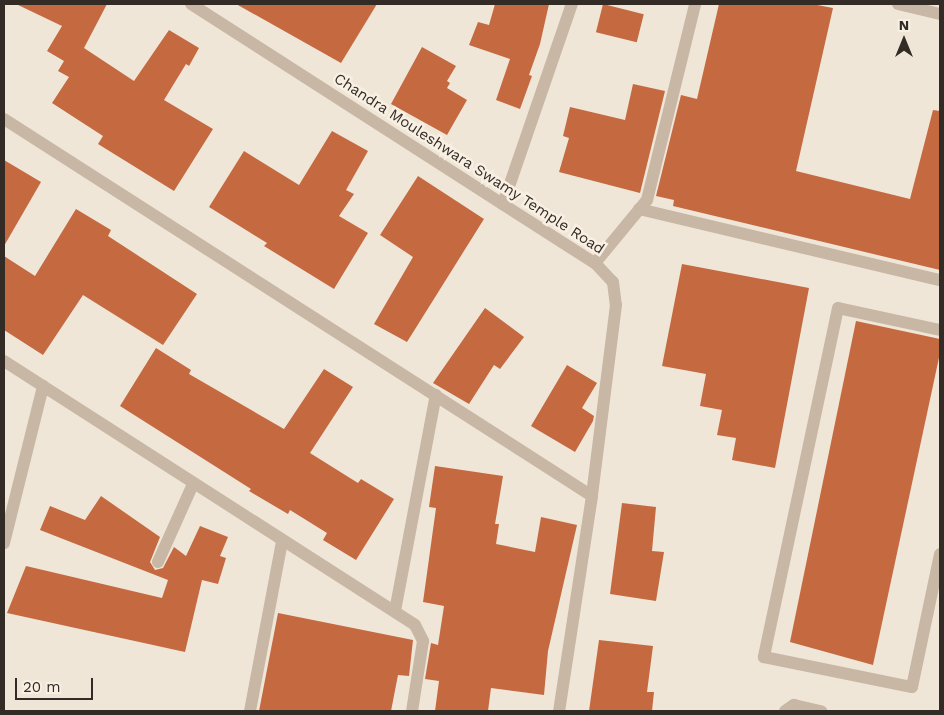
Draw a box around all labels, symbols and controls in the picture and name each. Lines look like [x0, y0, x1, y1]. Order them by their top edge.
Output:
north arrow [879, 15, 929, 65]
text: N [899, 17, 909, 33]
street label: Chandra Mouleshwara Swamy Temple Road [330, 69, 608, 259]
scale bar [18, 668, 95, 700]
text: 20 m [23, 678, 61, 696]

